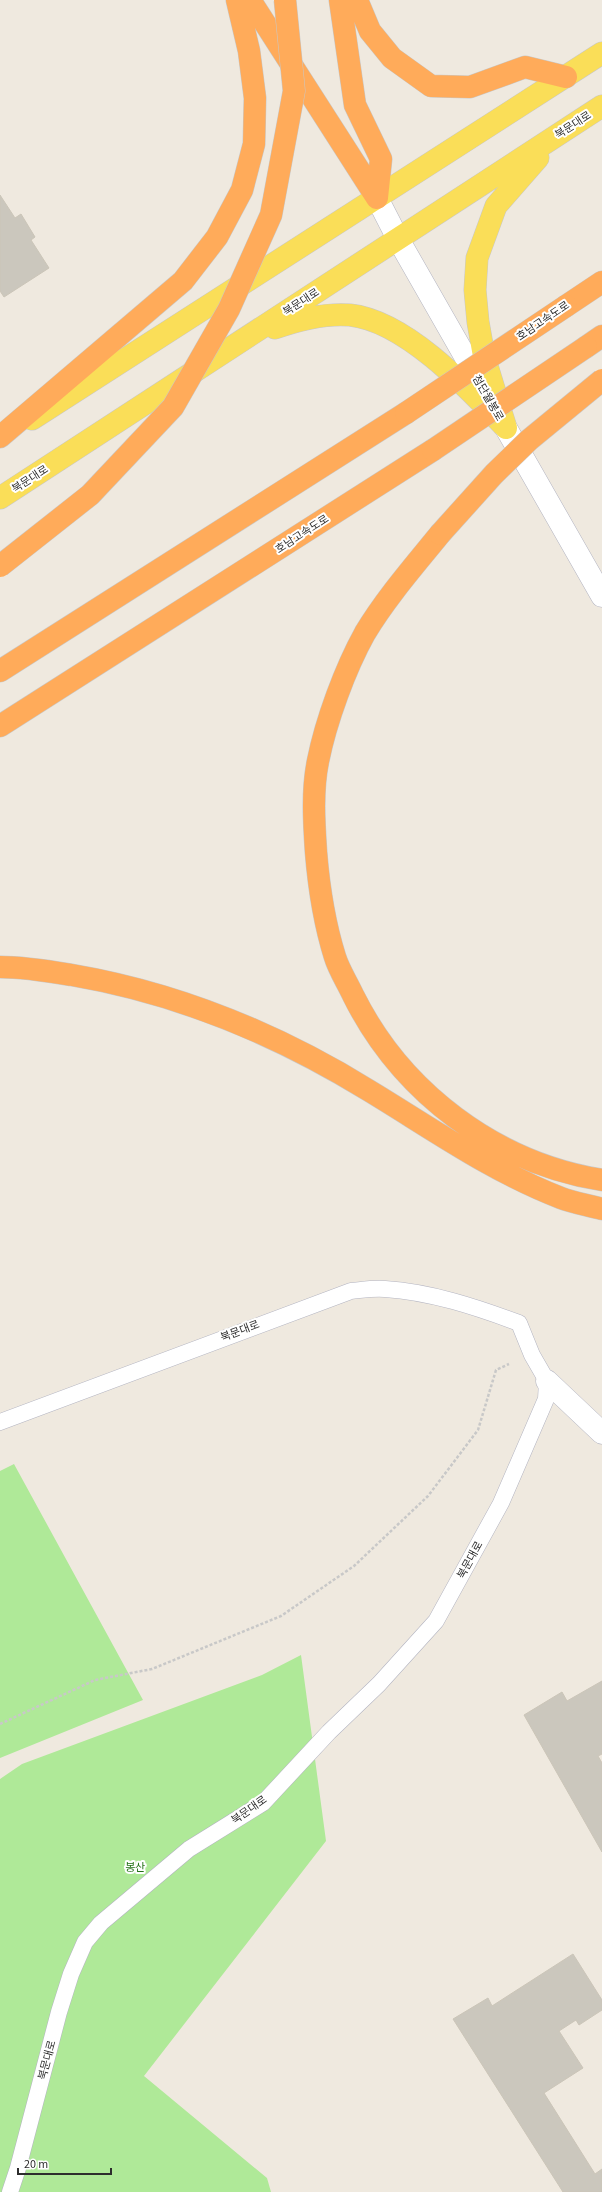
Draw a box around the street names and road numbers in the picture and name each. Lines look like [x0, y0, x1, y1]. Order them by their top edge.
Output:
street label: 북문대로 [552, 108, 594, 142]
street label: 북문대로 [280, 285, 322, 319]
street label: 호남고속도로 [514, 298, 572, 344]
street label: 첨단월봉로 [469, 372, 507, 424]
street label: 북문대로 [9, 462, 51, 496]
street label: 호남고속도로 [272, 511, 332, 557]
street label: 북문대로 [218, 1317, 262, 1345]
street label: 북문대로 [454, 1539, 486, 1581]
street label: 북문대로 [228, 1792, 270, 1828]
street label: 북문대로 [35, 2039, 59, 2081]

